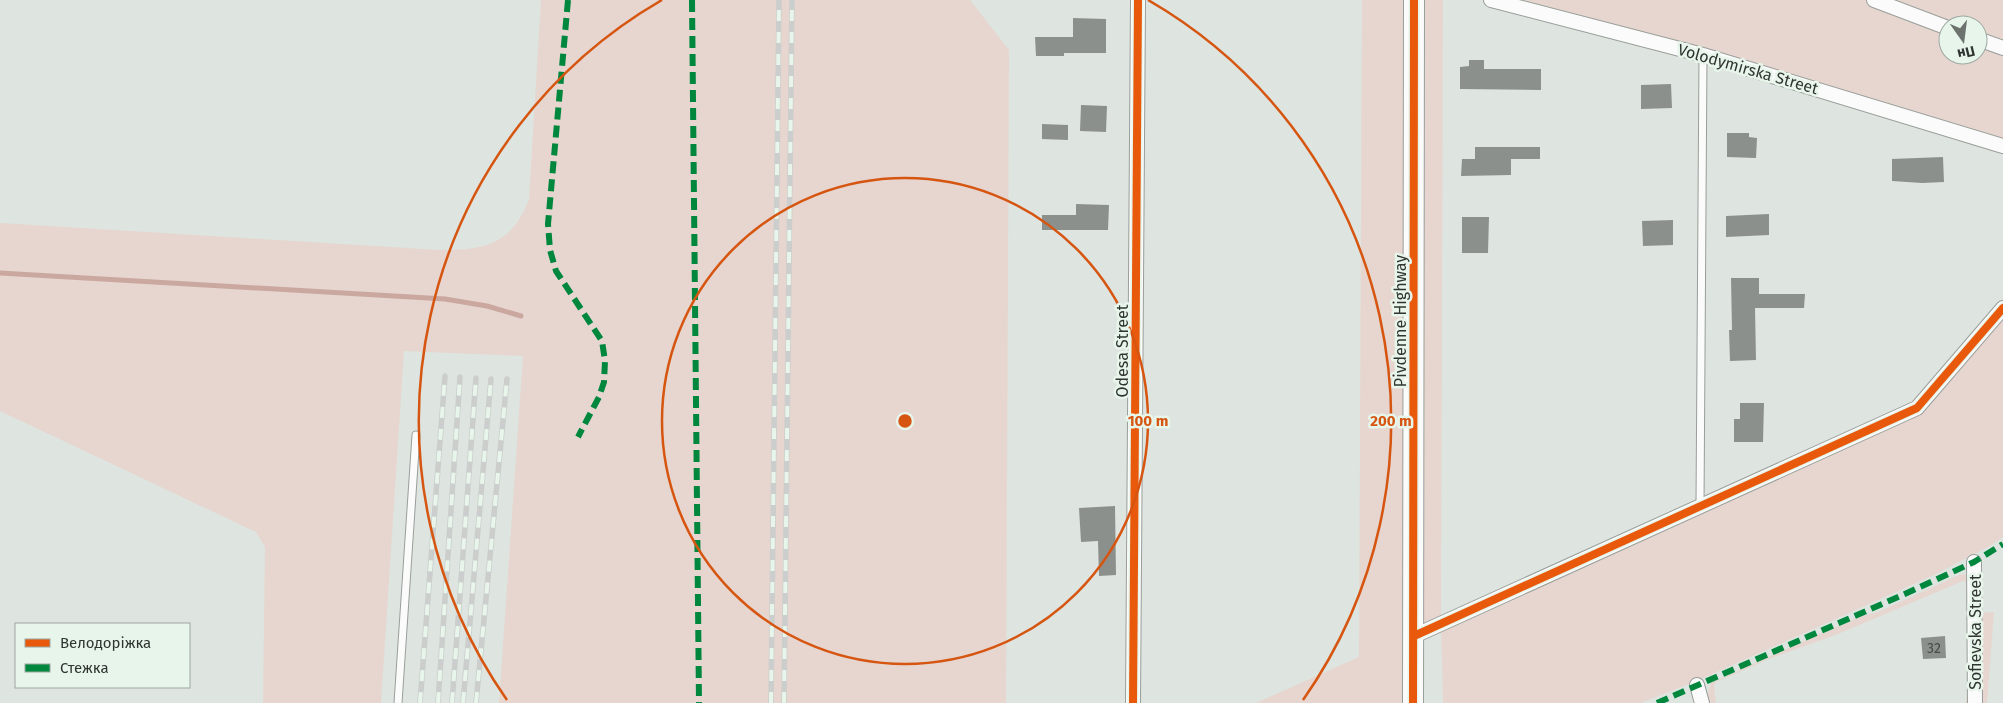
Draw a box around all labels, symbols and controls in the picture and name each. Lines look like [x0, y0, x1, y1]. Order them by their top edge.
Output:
north arrow [1938, 15, 1988, 65]
street label: Volodymirska Street [1676, 40, 1821, 98]
text: Пн [1955, 42, 1977, 62]
street label: Pivdenne Highway [1391, 255, 1410, 387]
street label: Odesa Street [1113, 304, 1132, 398]
centre of rings [896, 412, 914, 430]
text: 100 m [1128, 412, 1168, 430]
text: 200 m [1370, 412, 1412, 430]
street label: Sofievska Street [1966, 574, 1985, 690]
legend [15, 623, 190, 688]
text: Велодоріжка [60, 634, 151, 652]
house number: 32 [1927, 640, 1941, 657]
text: Стежка [60, 659, 109, 677]

